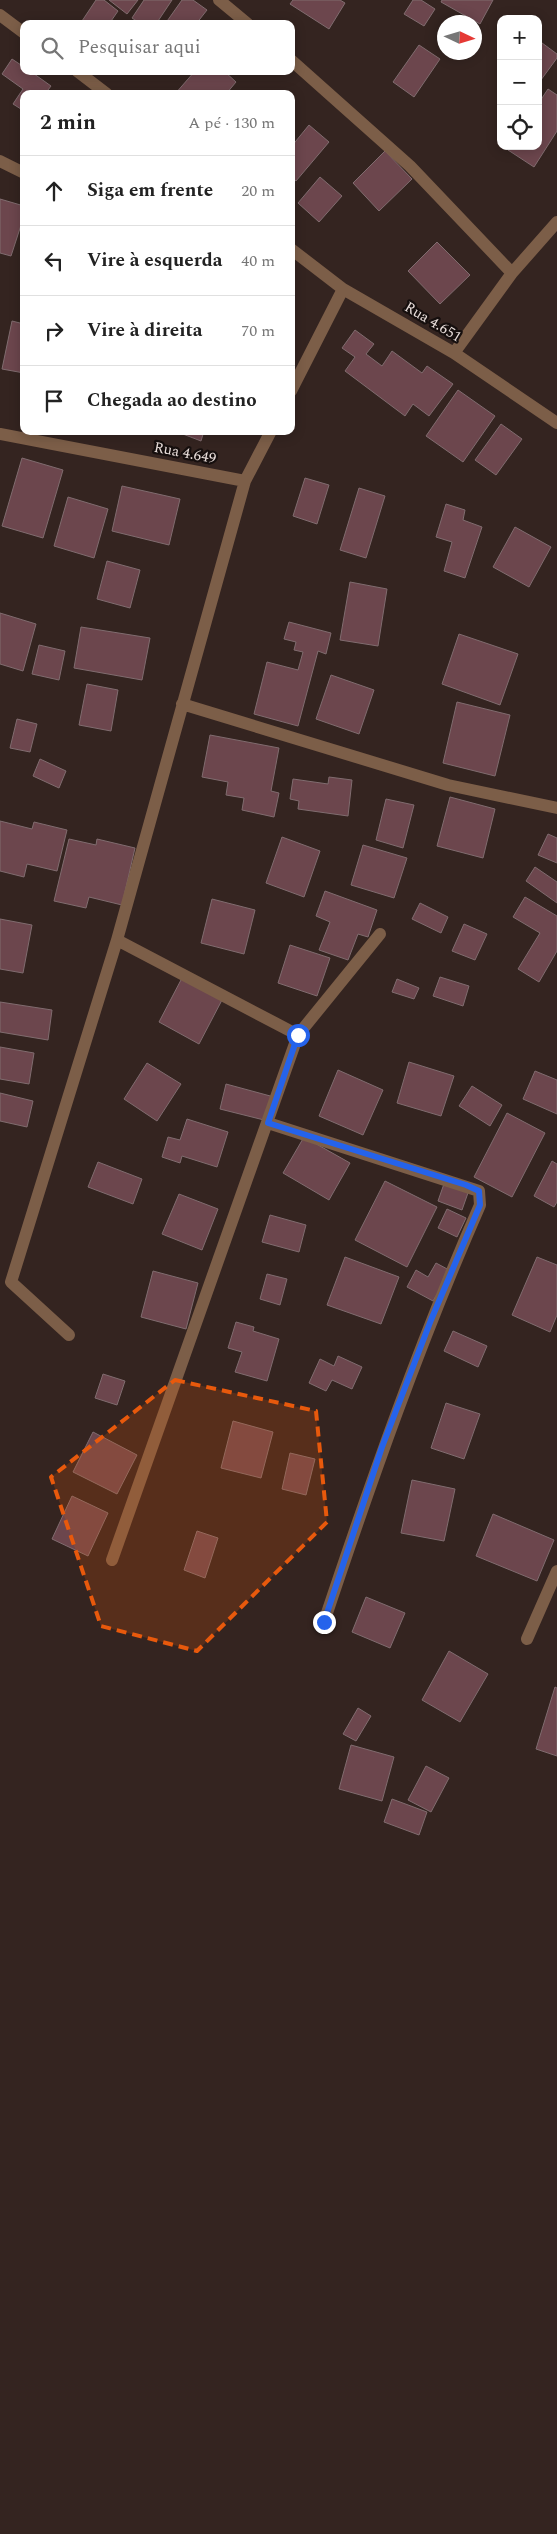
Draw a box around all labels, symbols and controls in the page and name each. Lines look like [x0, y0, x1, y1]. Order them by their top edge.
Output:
north arrow [437, 15, 482, 60]
map controls [497, 15, 542, 150]
button: + [497, 15, 542, 60]
search box [20, 20, 295, 75]
text: Pesquisar aqui [78, 33, 201, 62]
icon: search [38, 34, 66, 62]
button: − [497, 60, 542, 105]
button: locate [497, 105, 542, 150]
text: 2 min [40, 107, 96, 139]
text: A pé · 130 m [188, 111, 275, 135]
text: Siga em frente [87, 176, 213, 205]
icon: ahead [40, 177, 68, 205]
text: 20 m [241, 179, 275, 203]
text: Vire à esquerda [87, 246, 223, 275]
icon: left [40, 247, 68, 275]
text: 40 m [241, 249, 275, 273]
street label: Rua 4.651 [400, 296, 466, 348]
text: Vire à direita [87, 316, 203, 345]
icon: right [40, 317, 68, 345]
text: 70 m [241, 319, 275, 343]
text: Chegada ao destino [87, 386, 257, 415]
icon: arrive [40, 387, 68, 415]
street label: Rua 4.649 [152, 436, 218, 470]
route start [287, 1024, 310, 1047]
route end [313, 1611, 336, 1634]

